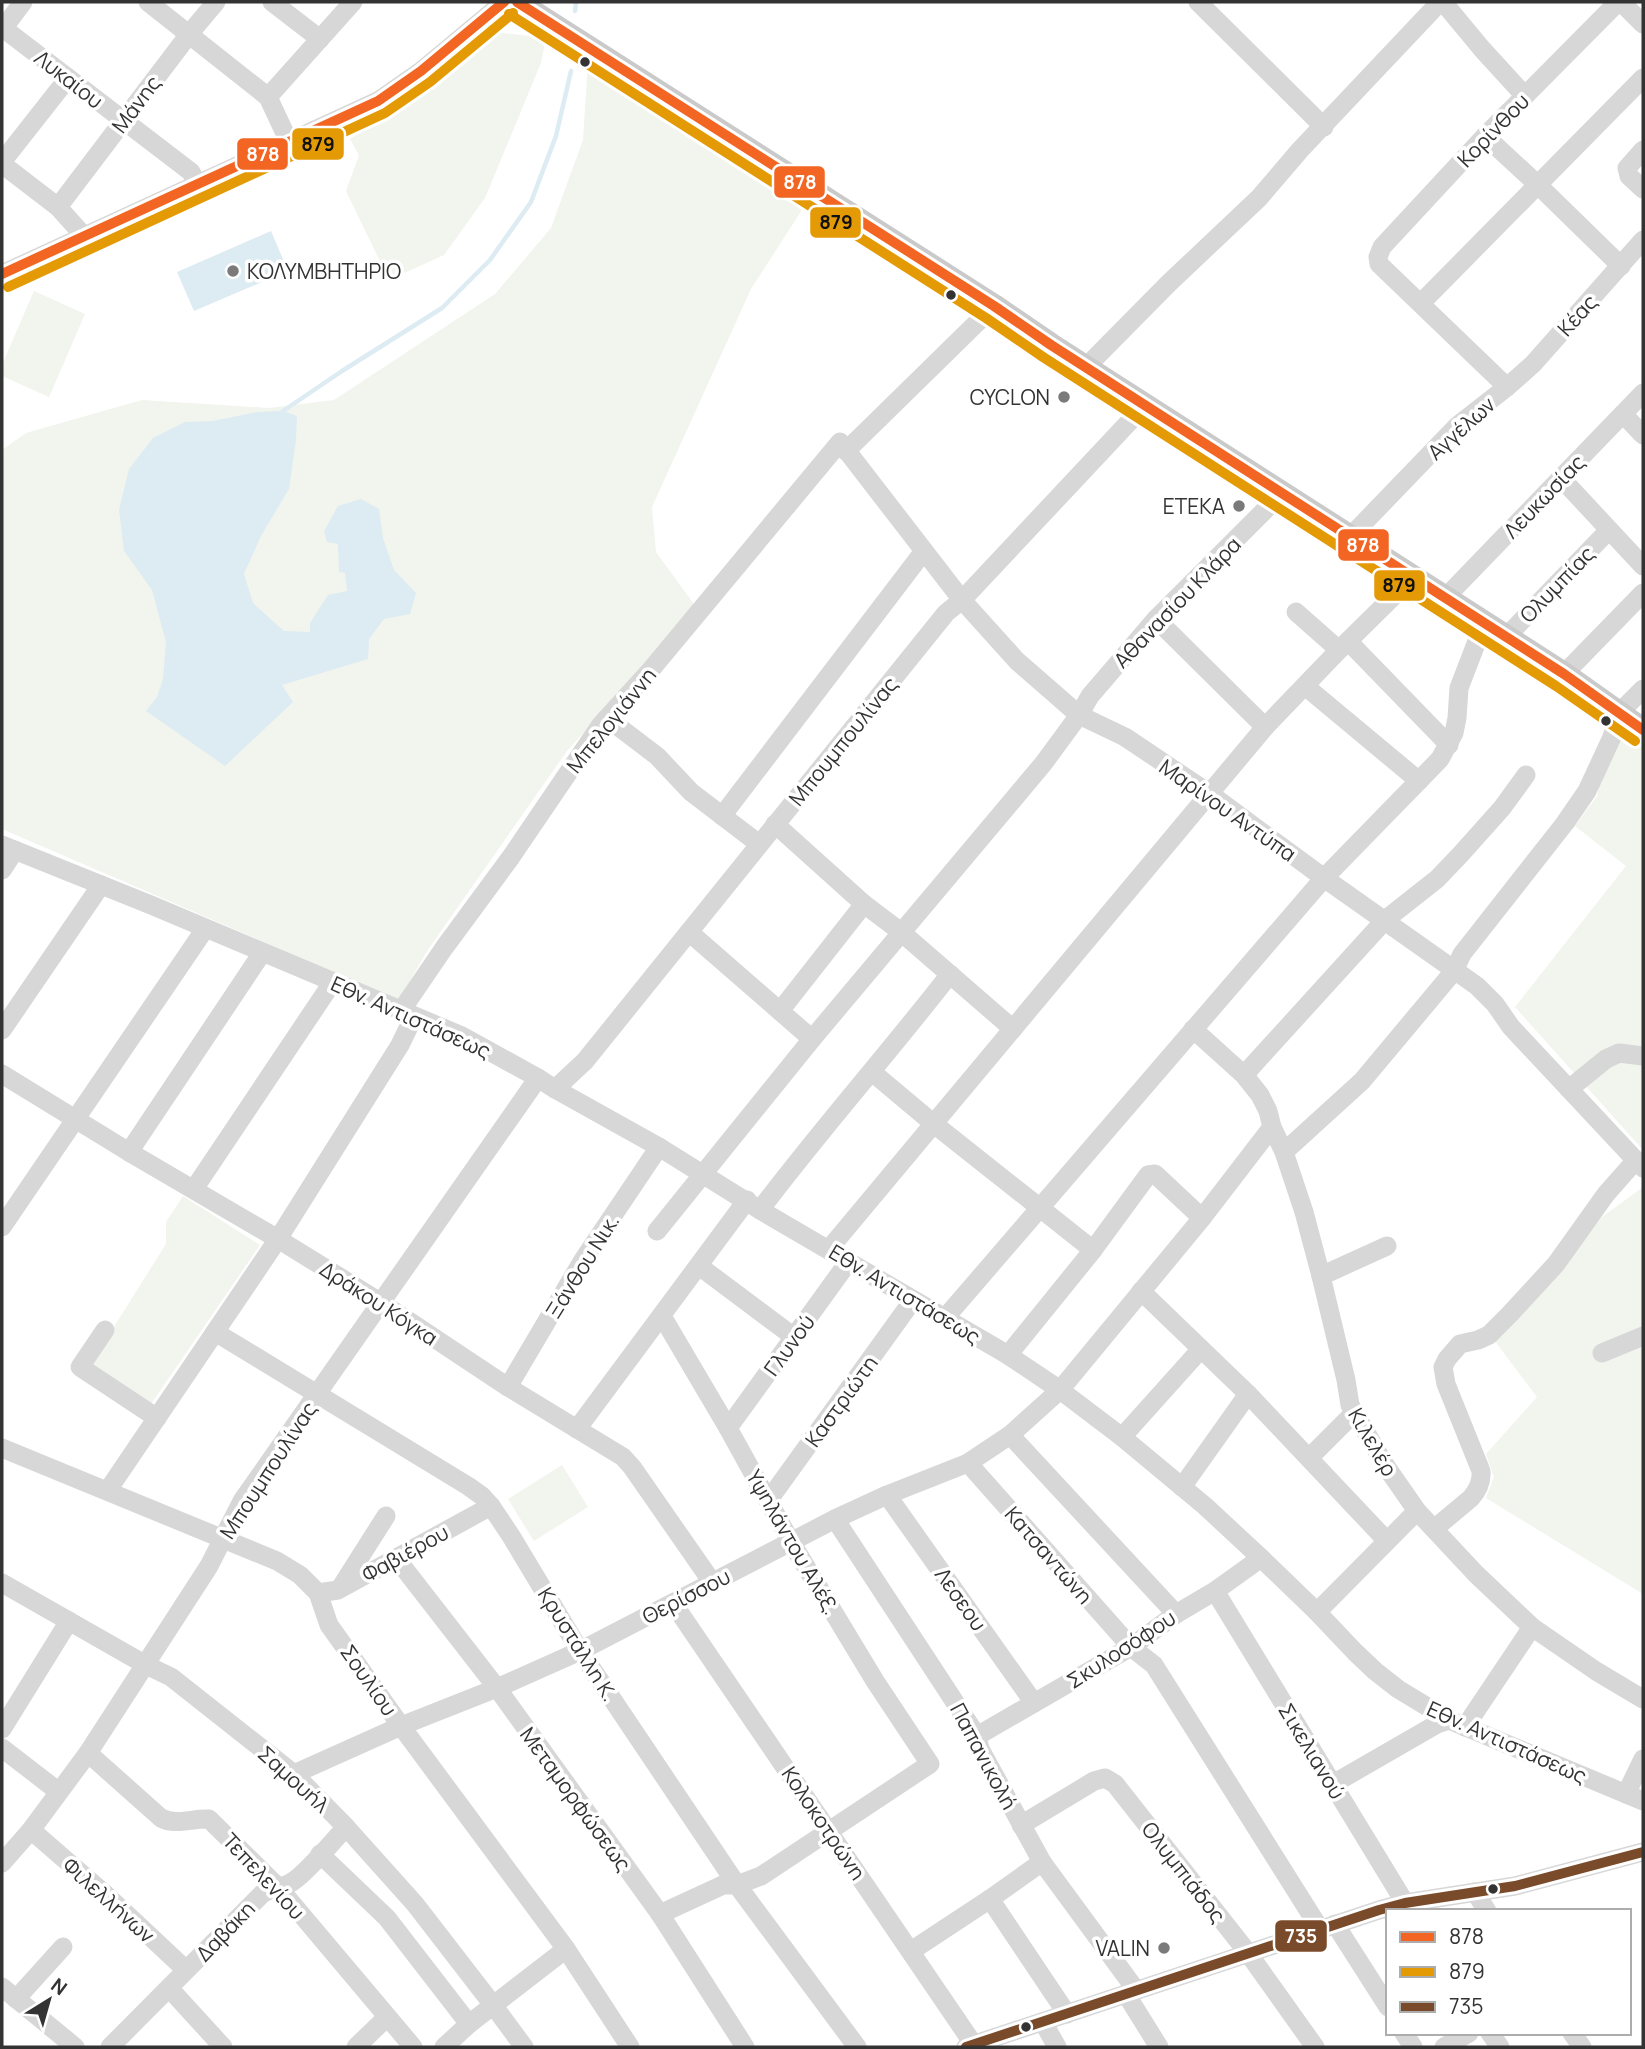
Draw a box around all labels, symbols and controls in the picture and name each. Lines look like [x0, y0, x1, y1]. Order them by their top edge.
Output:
street label: Λυκαίου [29, 44, 109, 114]
unlabelled marker [578, 55, 592, 69]
street label: Μάνης [105, 70, 167, 138]
street label: Κορίνθου [1451, 87, 1535, 173]
line badge: 879 [291, 127, 345, 161]
text: 879 [301, 131, 335, 157]
line badge: 878 [236, 137, 289, 171]
text: 878 [246, 141, 280, 167]
line badge: 878 [773, 165, 826, 199]
text: 878 [783, 169, 817, 195]
line badge: 879 [809, 206, 862, 239]
text: 879 [819, 209, 853, 235]
place label: ΚΟΛΥΜΒΗΤΗΡΙΟ [247, 257, 401, 285]
marker: ΚΟΛΥΜΒΗΤΗΡΙΟ [225, 263, 241, 279]
unlabelled marker [944, 288, 958, 302]
street label: Κέας [1551, 288, 1603, 342]
place label: CYCLON [970, 383, 1050, 411]
marker: CYCLON [1056, 389, 1072, 405]
street label: Αγγέλων [1421, 390, 1501, 466]
street label: Λευκωσίας [1497, 448, 1591, 544]
place label: ΕΤΕΚΑ [1163, 492, 1225, 520]
marker: ΕΤΕΚΑ [1231, 498, 1247, 514]
line badge: 878 [1337, 528, 1390, 562]
street label: Αθανασίου Κλάρα [1107, 530, 1247, 674]
text: 878 [1346, 532, 1380, 558]
street label: Ολυμπίας [1514, 540, 1600, 628]
line badge: 879 [1373, 569, 1426, 602]
text: 879 [1382, 572, 1416, 598]
street label: Μπελογιάννη [560, 662, 662, 778]
street label: Μπουμπουλίνας [782, 671, 904, 811]
unlabelled marker [1599, 714, 1613, 728]
street label: Μαρίνου Αντύπα [1154, 752, 1302, 868]
street label: Εθν. Αντιστάσεως [327, 969, 495, 1065]
street label: Ξάνθου Νικ. [539, 1208, 625, 1324]
street label: Εθν. Αντιστάσεως [824, 1238, 986, 1350]
street label: Δράκου Κόγκα [315, 1255, 443, 1351]
street label: Γλυνού [757, 1309, 821, 1381]
street label: Καστριώτη [798, 1350, 884, 1452]
street label: Μπουμπουλίνας [213, 1396, 323, 1544]
street label: Κιλελέρ [1342, 1403, 1404, 1481]
street label: Υψηλάντου Αλέξ. [740, 1465, 846, 1619]
street label: Κατσαντώνη [999, 1500, 1099, 1610]
street label: Φαβιέρου [357, 1518, 453, 1588]
street label: Θερίσσου [637, 1562, 735, 1630]
street label: Λεσεου [929, 1562, 993, 1636]
street label: Κρυστάλλη Κ. [532, 1582, 624, 1706]
street label: Σκυλοσόφου [1061, 1603, 1181, 1695]
street label: Σουλίου [334, 1639, 404, 1721]
street label: Εθν. Αντιστάσεως [1423, 1694, 1591, 1790]
street label: Παπανικολή [944, 1698, 1024, 1814]
street label: Σικελιανού [1272, 1698, 1352, 1804]
street label: Μεταμορφώσεως [514, 1721, 638, 1877]
street label: Σαμουήλ [252, 1739, 336, 1819]
street label: Κολοκοτρώνη [776, 1761, 872, 1885]
street label: Ολυμπιάδος [1136, 1816, 1232, 1928]
street label: Τεπελενίου [217, 1827, 311, 1925]
street label: Φιλελλήνων [57, 1851, 161, 1949]
unlabelled marker [1486, 1882, 1500, 1896]
street label: Δαβάκη [189, 1895, 261, 1967]
legend [1386, 1909, 1631, 2035]
line badge: 735 [1274, 1919, 1328, 1953]
text: 878 [1449, 1922, 1484, 1950]
text: 735 [1285, 1923, 1317, 1949]
place label: VALIN [1095, 1934, 1150, 1962]
marker: VALIN [1156, 1940, 1172, 1956]
text: 879 [1449, 1957, 1485, 1985]
north arrow [14, 1965, 84, 2035]
text: N [46, 1972, 73, 2001]
text: 735 [1449, 1992, 1483, 2020]
unlabelled marker [1019, 2020, 1033, 2034]

